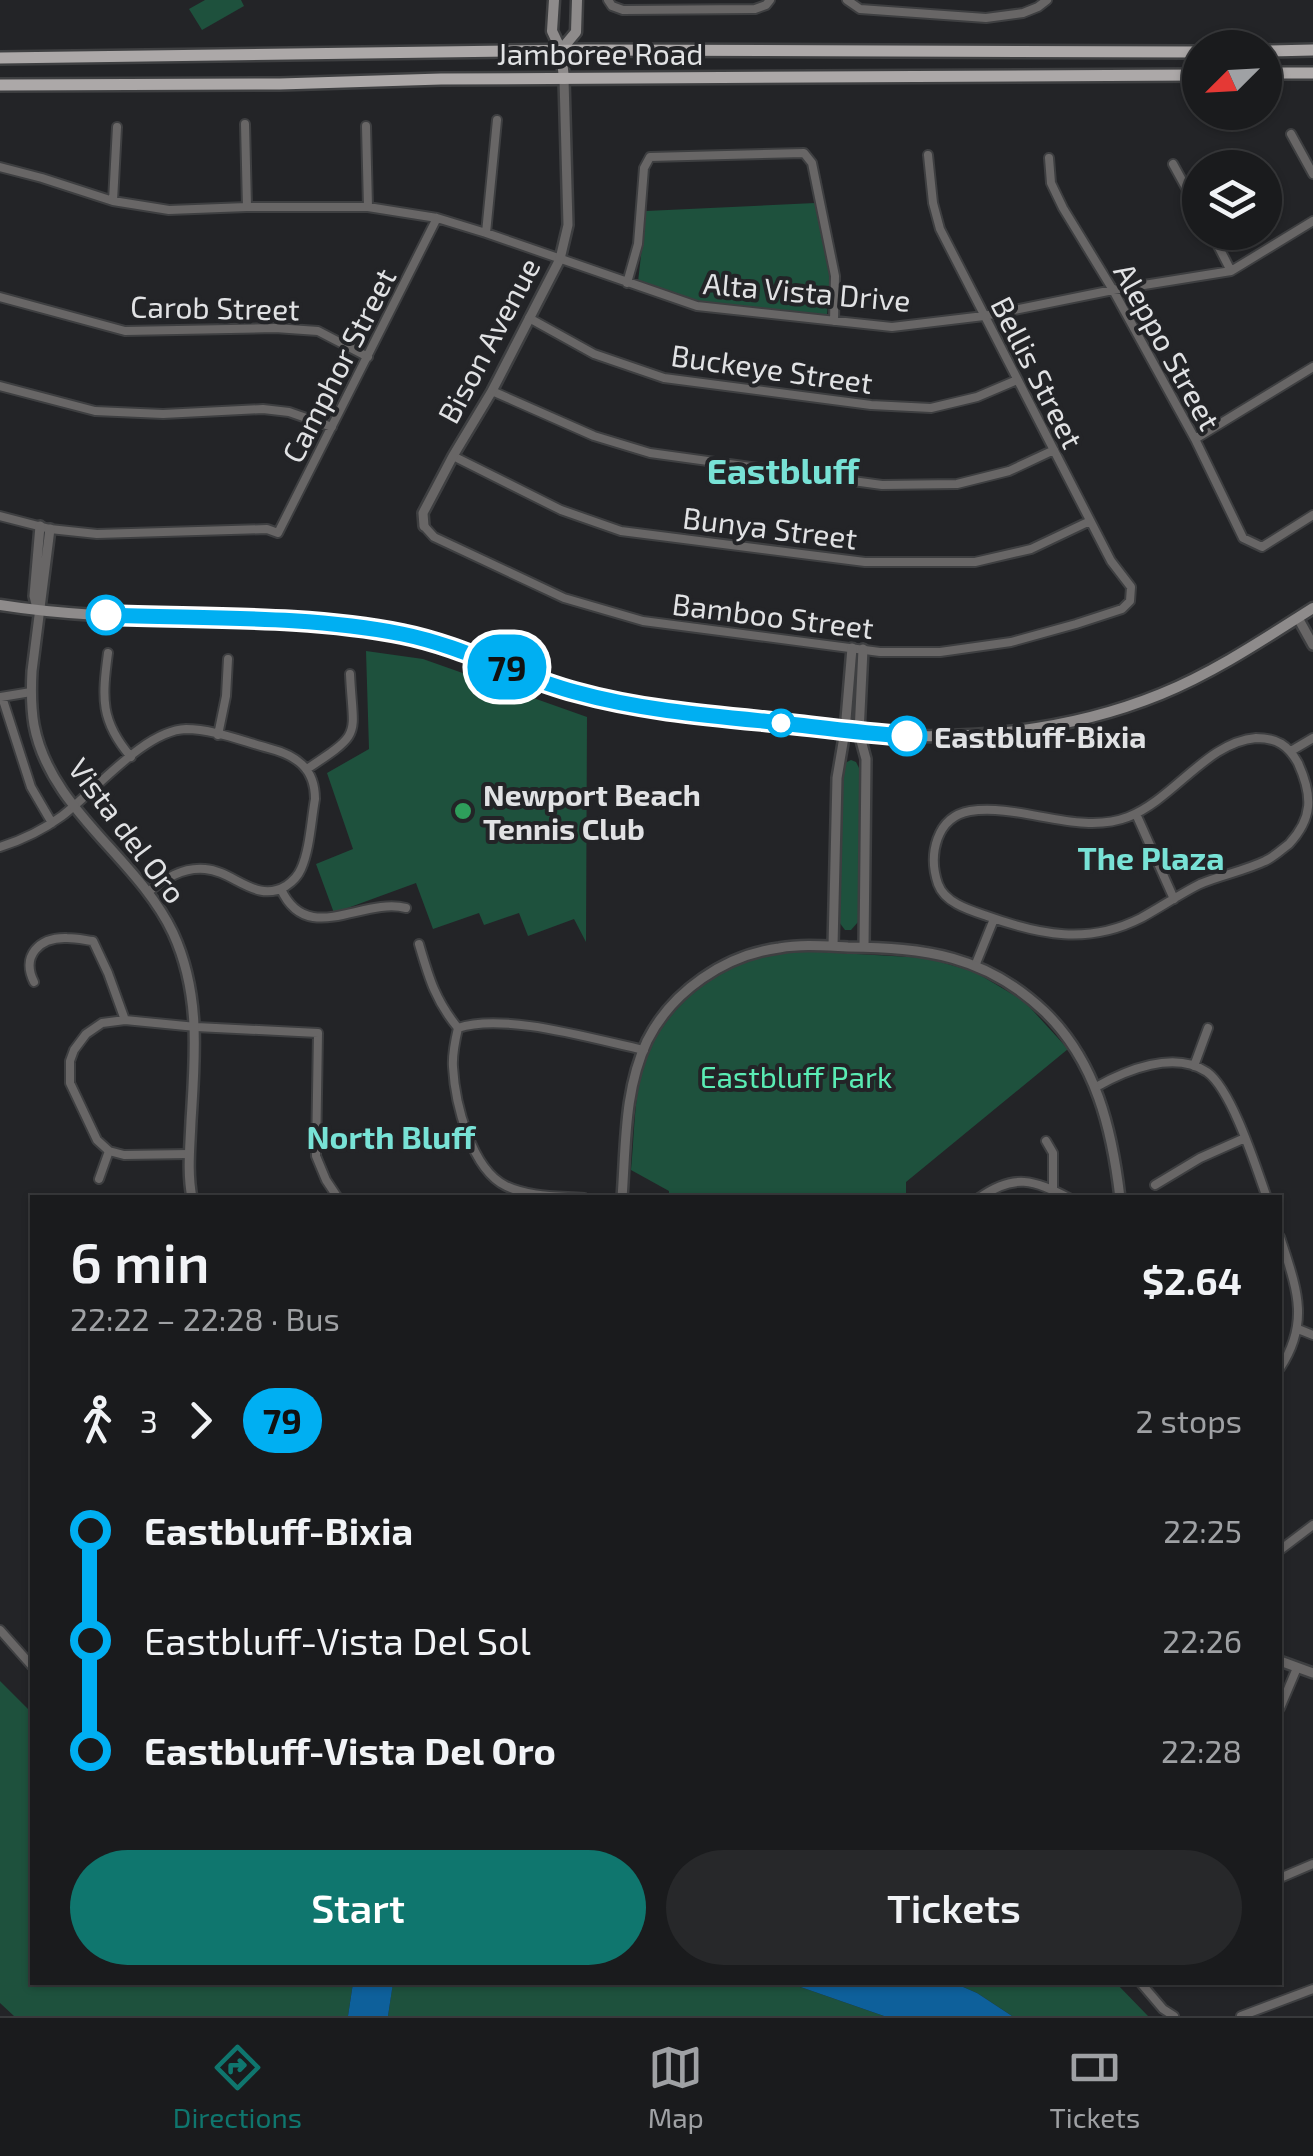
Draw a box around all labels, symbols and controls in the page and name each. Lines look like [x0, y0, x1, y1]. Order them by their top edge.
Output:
north arrow [1182, 30, 1282, 130]
map controls [1182, 30, 1282, 250]
street label: Jamboree Road [497, 35, 703, 71]
button: layers [1182, 150, 1282, 250]
street label: Bison Avenue [429, 251, 547, 429]
street label: Aleppo Street [1107, 256, 1229, 436]
street label: Camphor Street [274, 262, 402, 468]
street label: Alta Vista Drive [702, 264, 912, 318]
street label: Carob Street [130, 288, 300, 326]
street label: Bellis Street [984, 290, 1092, 454]
street label: Buckeye Street [669, 336, 875, 400]
district label: Eastbluff [707, 449, 861, 491]
street label: Bunya Street [681, 498, 859, 556]
street label: Bamboo Street [670, 585, 876, 645]
unlabelled marker [87, 596, 125, 634]
line badge: 79 [462, 634, 552, 700]
text: 79 [487, 646, 527, 688]
unlabelled marker [768, 710, 794, 736]
marker: Eastbluff-Bixia [888, 717, 926, 755]
place label: Eastbluff-Bixia [934, 718, 1146, 754]
street label: Vista del Oro [62, 750, 194, 910]
place label: Newport Beach Tennis Club [483, 776, 701, 846]
marker: Newport Beach Tennis Club [452, 800, 474, 822]
district label: The Plaza [1077, 838, 1225, 876]
park label: Eastbluff Park [700, 1058, 892, 1094]
district label: North Bluff [306, 1117, 476, 1155]
text: 6 min [70, 1228, 210, 1294]
text: $2.64 [1142, 1257, 1242, 1303]
text: 22:22 – 22:28 · Bus [70, 1299, 340, 1337]
icon: walk [70, 1393, 125, 1448]
icon: forward [173, 1393, 228, 1448]
text: 79 [263, 1399, 302, 1441]
text: 3 [140, 1401, 158, 1439]
text: 2 stops [1135, 1401, 1242, 1439]
text: Eastbluff-Bixia [144, 1507, 413, 1553]
text: 22:25 [1163, 1511, 1242, 1549]
text: Eastbluff-Vista Del Sol [144, 1617, 531, 1663]
text: 22:26 [1162, 1621, 1242, 1659]
text: Eastbluff-Vista Del Oro [144, 1727, 556, 1773]
text: 22:28 [1161, 1731, 1242, 1769]
button: Start [70, 1850, 646, 1965]
button: Tickets [666, 1850, 1242, 1965]
tab: Directions [173, 2040, 302, 2134]
tab: Map [648, 2040, 704, 2134]
tab: Tickets [1049, 2040, 1140, 2134]

